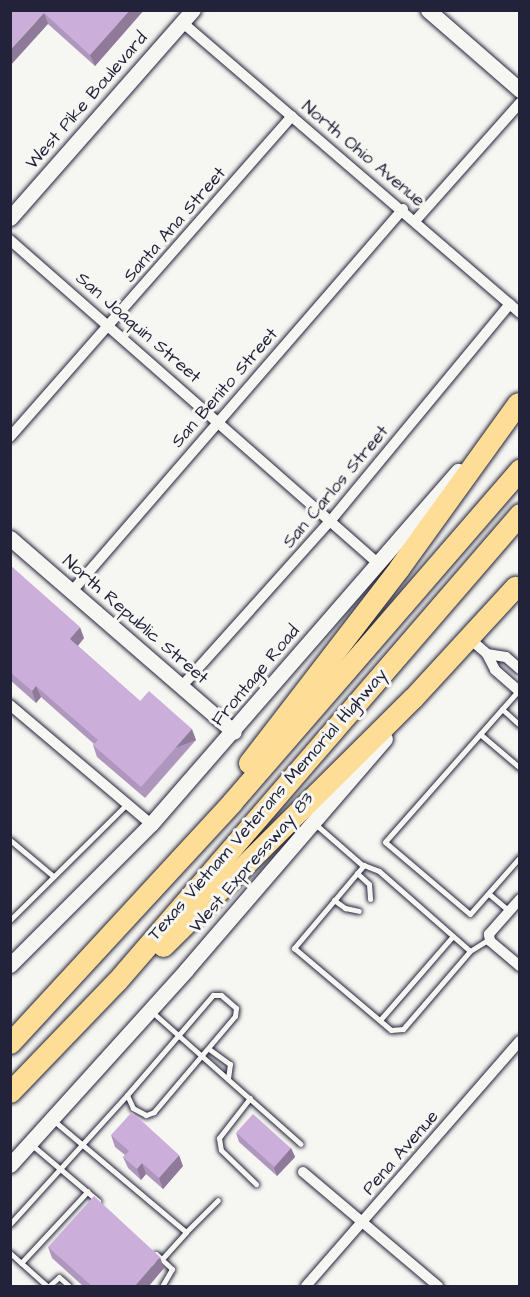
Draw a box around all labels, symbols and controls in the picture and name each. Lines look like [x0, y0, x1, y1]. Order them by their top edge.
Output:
street label: West Pike Boulevard [22, 28, 152, 174]
street label: North Ohio Avenue [297, 96, 429, 212]
street label: Santa Ana Street [119, 163, 231, 287]
street label: San Joaquin Street [71, 268, 205, 388]
street label: San Benito Street [167, 324, 283, 452]
street label: San Carlos Street [278, 421, 394, 553]
street label: North Republic Street [58, 551, 212, 689]
street label: Frontage Road [207, 621, 305, 731]
street label: Texas Vietnam Veterans Memorial Highway [144, 664, 392, 946]
street label: West Expressway 83 [185, 788, 319, 938]
street label: Pena Avenue [358, 1106, 444, 1200]

